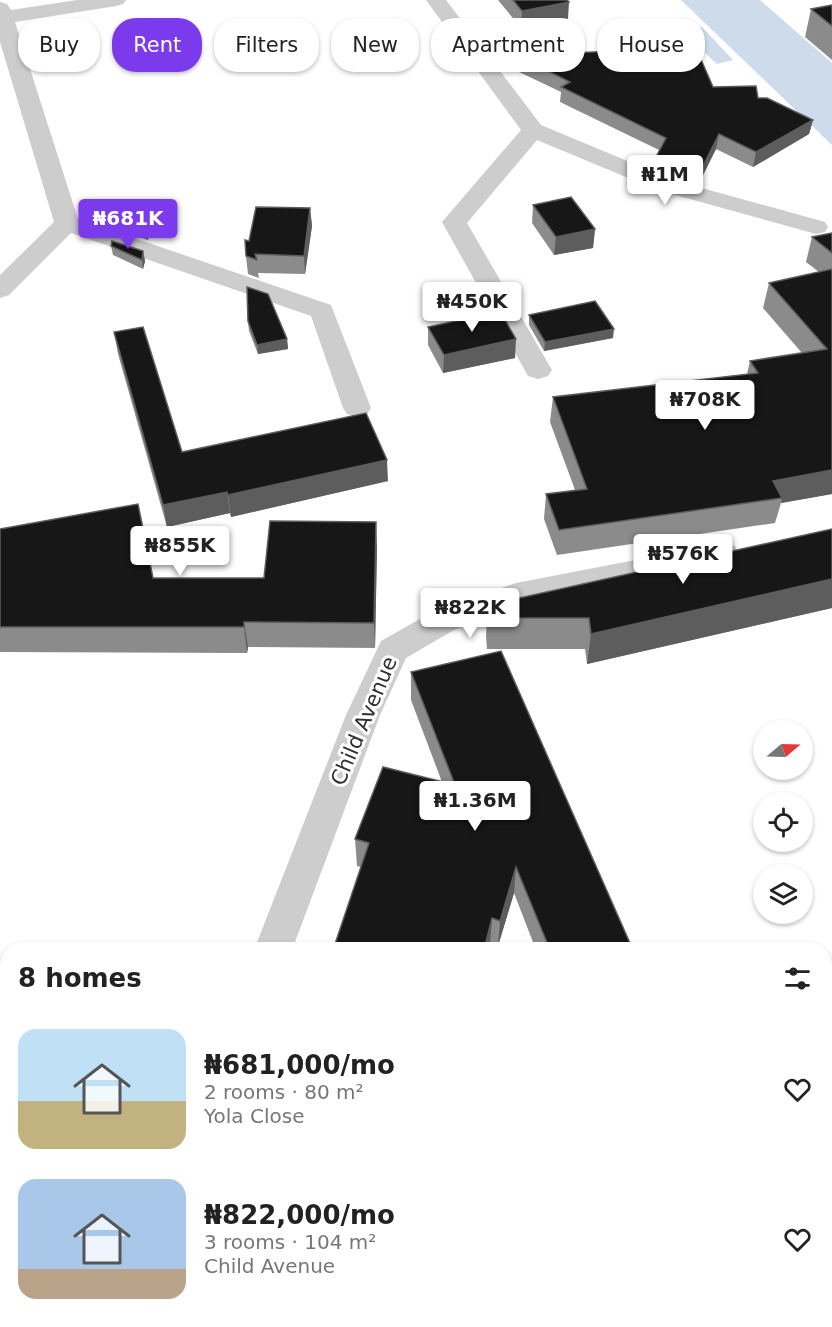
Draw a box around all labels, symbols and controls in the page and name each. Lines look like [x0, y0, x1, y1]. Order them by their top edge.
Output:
chip: Buy [18, 18, 100, 72]
chip: Rent [112, 18, 202, 72]
chip: Filters [214, 18, 319, 72]
chip: New [331, 18, 419, 72]
chip: Apartment [431, 18, 585, 72]
chip: House [597, 18, 705, 72]
pin: ₦1M [636, 155, 694, 206]
text: ₦1M [641, 162, 689, 186]
pin: ₦681K [86, 199, 170, 250]
text: ₦681K [92, 206, 164, 230]
pin: ₦450K [430, 282, 514, 333]
text: ₦450K [436, 289, 508, 313]
pin: ₦708K [663, 380, 747, 431]
text: ₦708K [669, 387, 741, 411]
pin: ₦855K [138, 526, 222, 577]
text: ₦855K [144, 533, 216, 557]
pin: ₦576K [641, 534, 725, 585]
text: ₦576K [647, 541, 719, 565]
pin: ₦822K [428, 588, 512, 639]
text: ₦822K [434, 595, 506, 619]
street label: Child Avenue [326, 653, 402, 789]
north arrow [753, 720, 813, 780]
map controls [753, 720, 813, 924]
pin: ₦1.36M [426, 781, 524, 832]
text: ₦1.36M [433, 788, 517, 812]
button: locate [753, 792, 813, 852]
button: layers [753, 864, 813, 924]
icon: filters [781, 962, 814, 995]
text: 8 homes [18, 963, 142, 993]
text: ₦681,000/mo [204, 1050, 395, 1080]
icon: home [66, 1053, 138, 1125]
icon: heart [781, 1073, 814, 1106]
text: 2 rooms · 80 m² [204, 1080, 364, 1104]
text: Yola Close [204, 1104, 304, 1128]
text: ₦822,000/mo [204, 1200, 395, 1230]
icon: home [66, 1203, 138, 1275]
icon: heart [781, 1223, 814, 1256]
text: 3 rooms · 104 m² [204, 1230, 376, 1254]
text: Child Avenue [204, 1254, 335, 1278]

